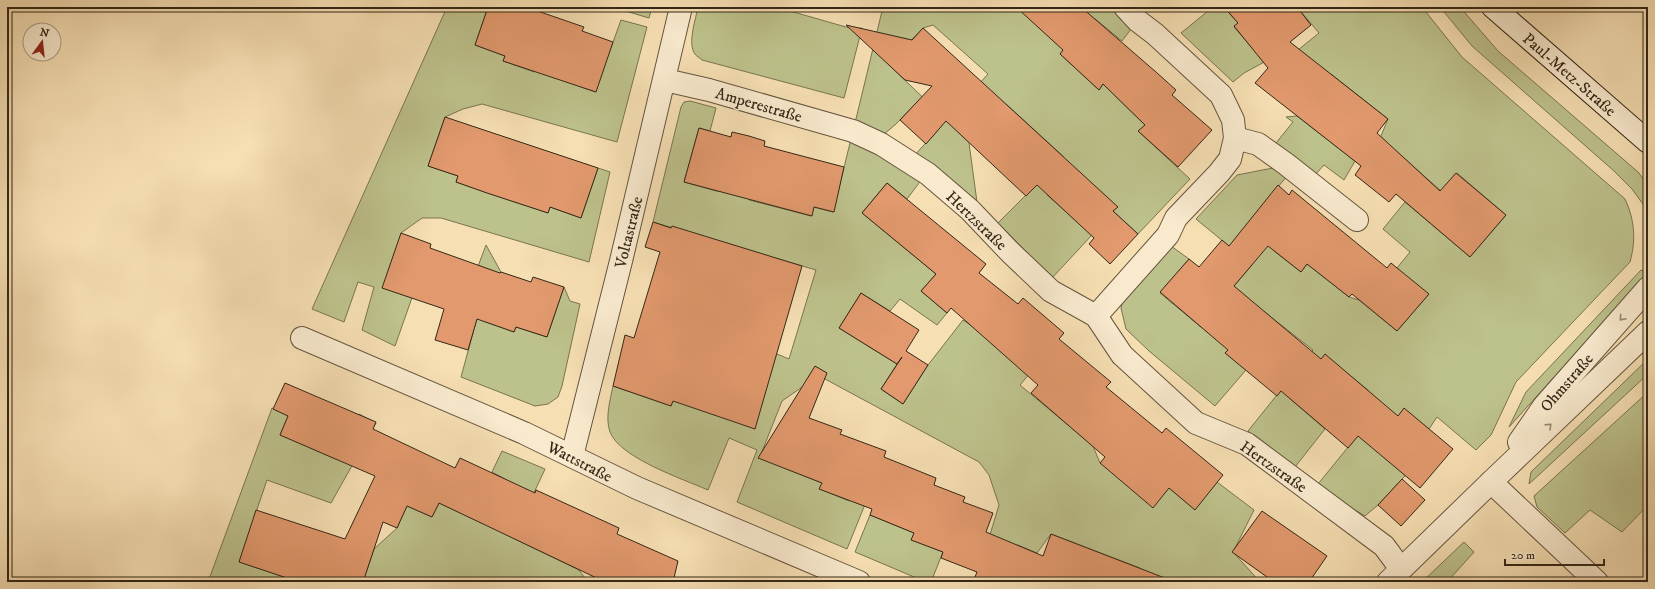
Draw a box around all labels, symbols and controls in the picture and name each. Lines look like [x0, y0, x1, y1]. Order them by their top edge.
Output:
north arrow [22, 22, 62, 62]
text: N [38, 25, 51, 41]
street label: Paul-Metz-Straße [1519, 29, 1620, 121]
street label: Amperestraße [713, 83, 805, 127]
street label: Hertzstraße [942, 187, 1011, 255]
street label: Voltastraße [610, 194, 648, 271]
one-way arrow [1620, 313, 1627, 320]
street label: Ohmstraße [1536, 349, 1598, 416]
one-way arrow [1545, 424, 1552, 431]
street label: Hertzstraße [1236, 436, 1311, 497]
street label: Wattstraße [543, 437, 616, 487]
scale bar [1505, 541, 1604, 567]
text: 20 m [1511, 548, 1535, 563]

